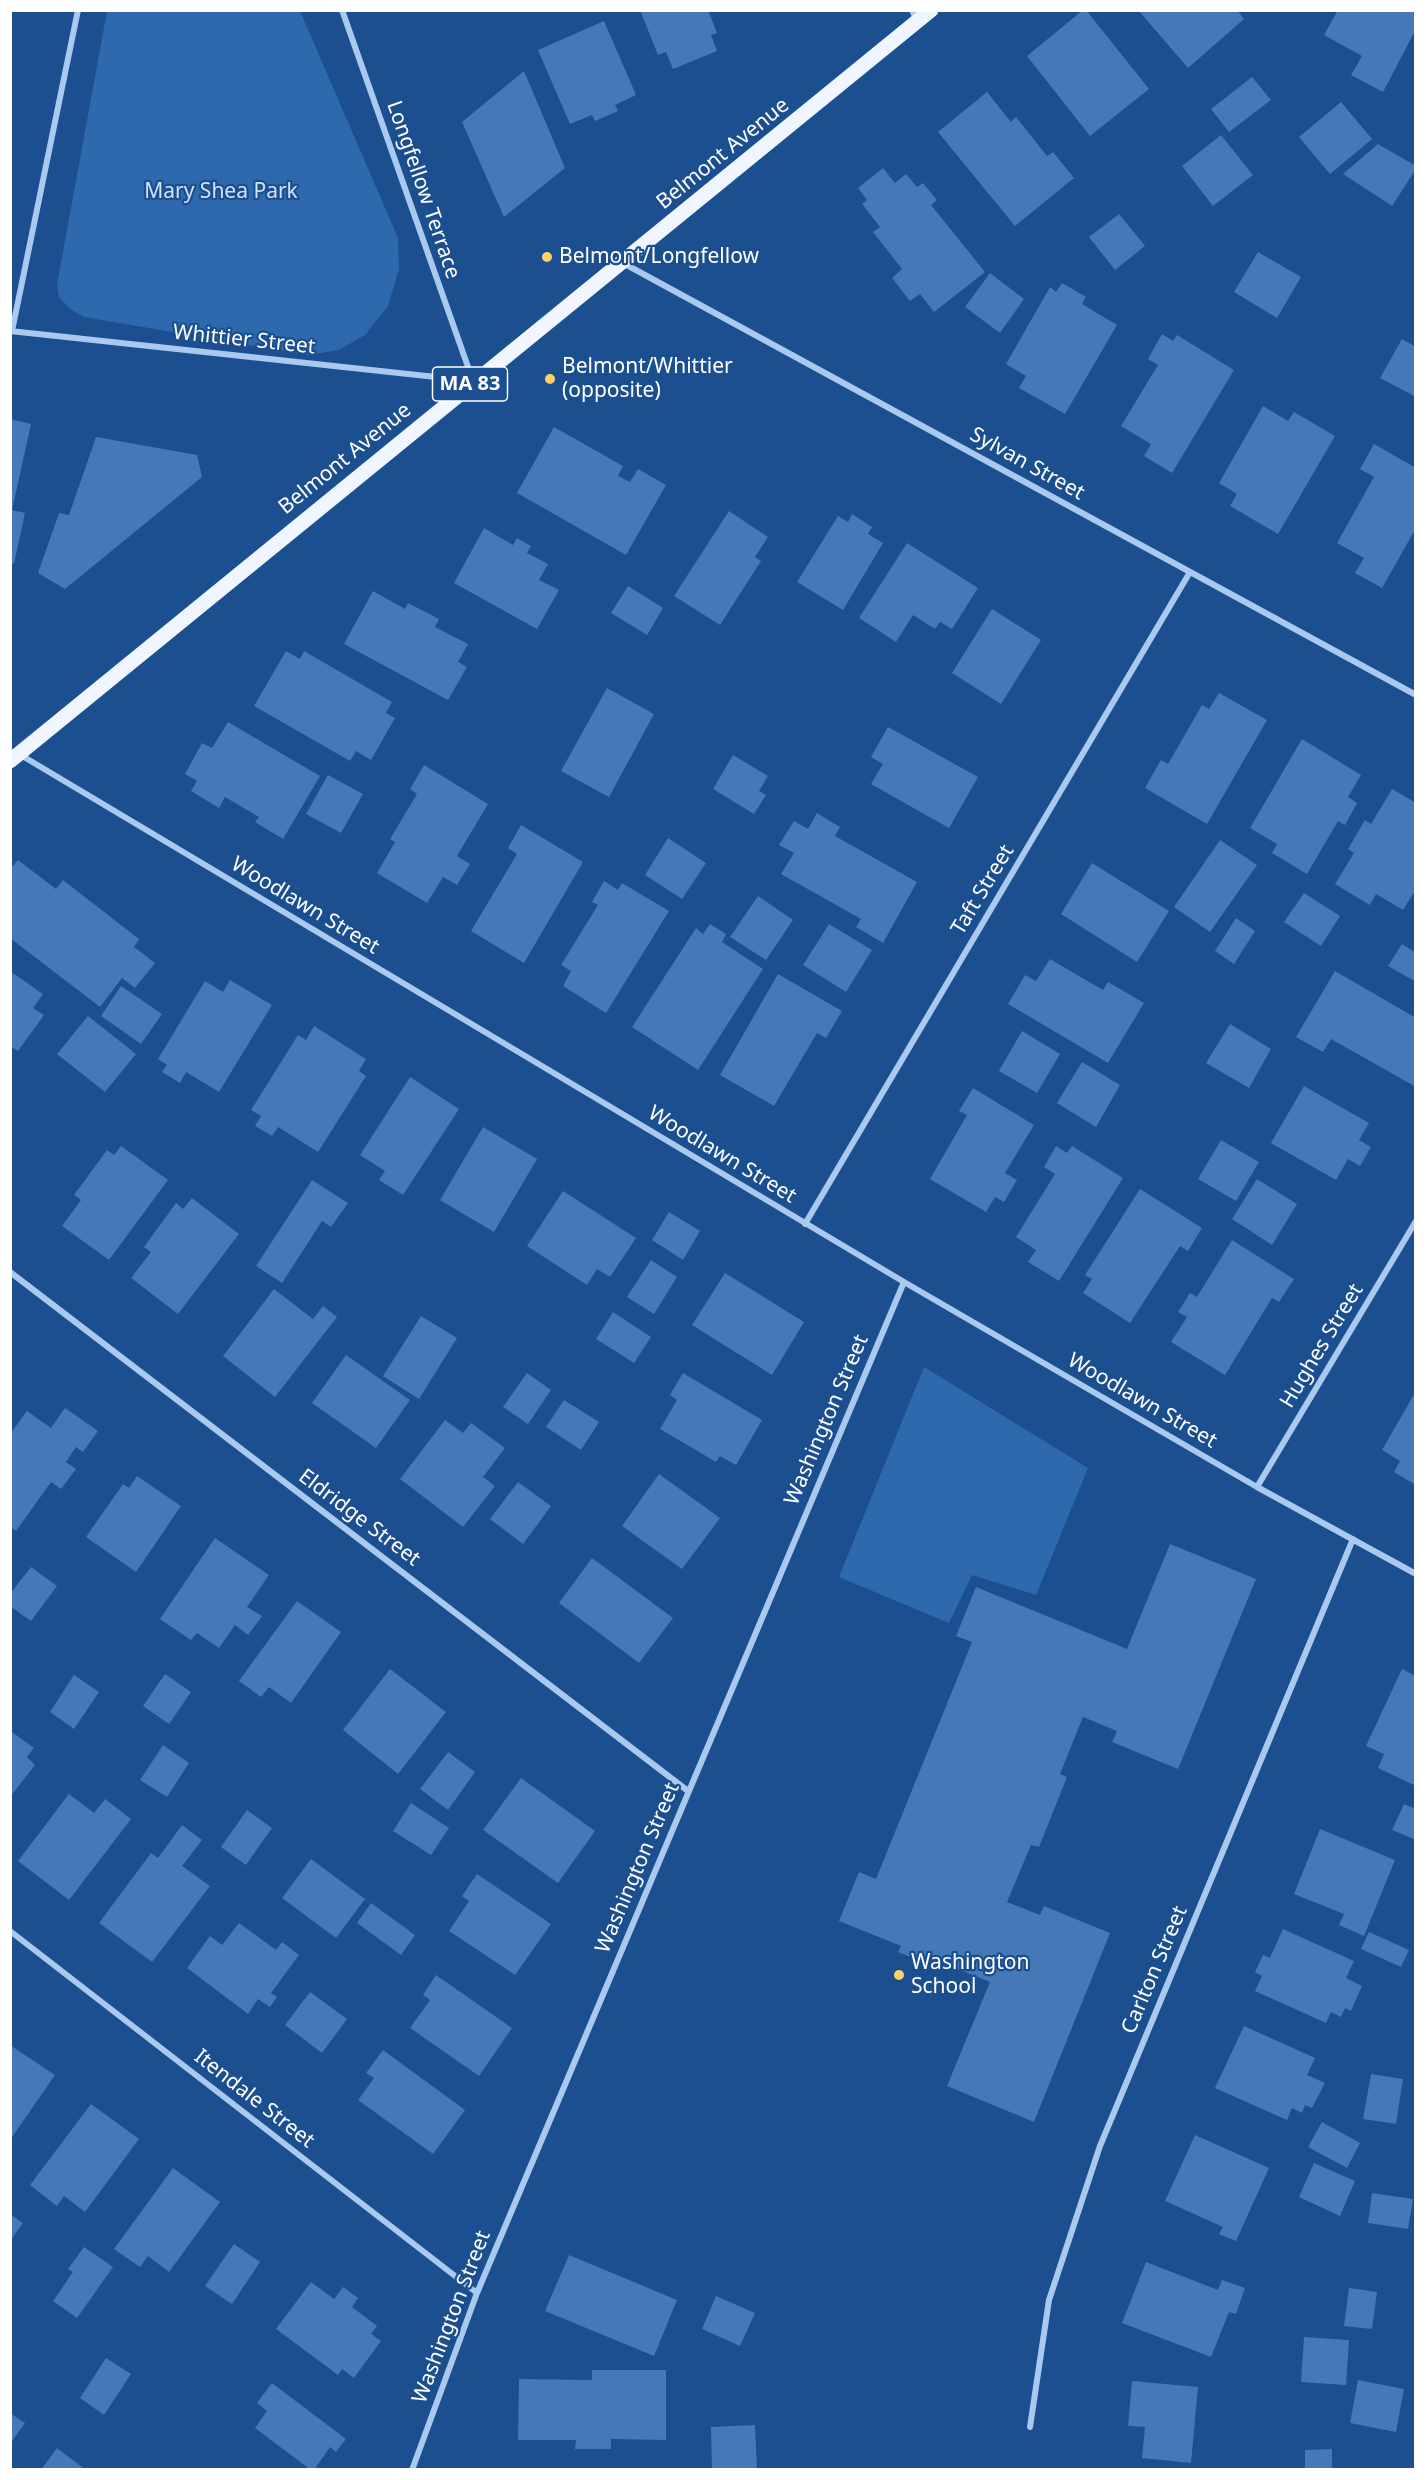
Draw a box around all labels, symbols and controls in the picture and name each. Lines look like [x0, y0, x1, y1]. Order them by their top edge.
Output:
street label: Belmont Avenue [652, 93, 794, 215]
street label: Longfellow Terrace [381, 98, 465, 282]
park label: Mary Shea Park [144, 179, 298, 205]
place label: Belmont/Longfellow [559, 244, 759, 270]
marker: Belmont/Longfellow [540, 250, 554, 264]
street label: Whittier Street [172, 320, 316, 360]
place label: Belmont/Whittier (opposite) [562, 354, 733, 404]
road number: MA 83 [432, 367, 508, 401]
marker: Belmont/Whittier (opposite) [543, 372, 557, 386]
street label: Belmont Avenue [274, 398, 416, 520]
street label: Sylvan Street [965, 422, 1089, 506]
street label: Taft Street [946, 840, 1020, 940]
street label: Woodlawn Street [226, 852, 384, 960]
street label: Woodlawn Street [643, 1101, 801, 1209]
street label: Hughes Street [1275, 1279, 1369, 1413]
street label: Washington Street [780, 1331, 874, 1509]
street label: Woodlawn Street [1063, 1348, 1221, 1454]
street label: Eldridge Street [293, 1464, 425, 1572]
street label: Washington Street [591, 1779, 685, 1957]
street label: Carlton Street [1117, 1902, 1193, 2038]
place label: Washington School [911, 1950, 1030, 2000]
marker: Washington School [892, 1968, 906, 1982]
street label: Itendale Street [189, 2044, 319, 2154]
street label: Washington Street [408, 2227, 496, 2407]

